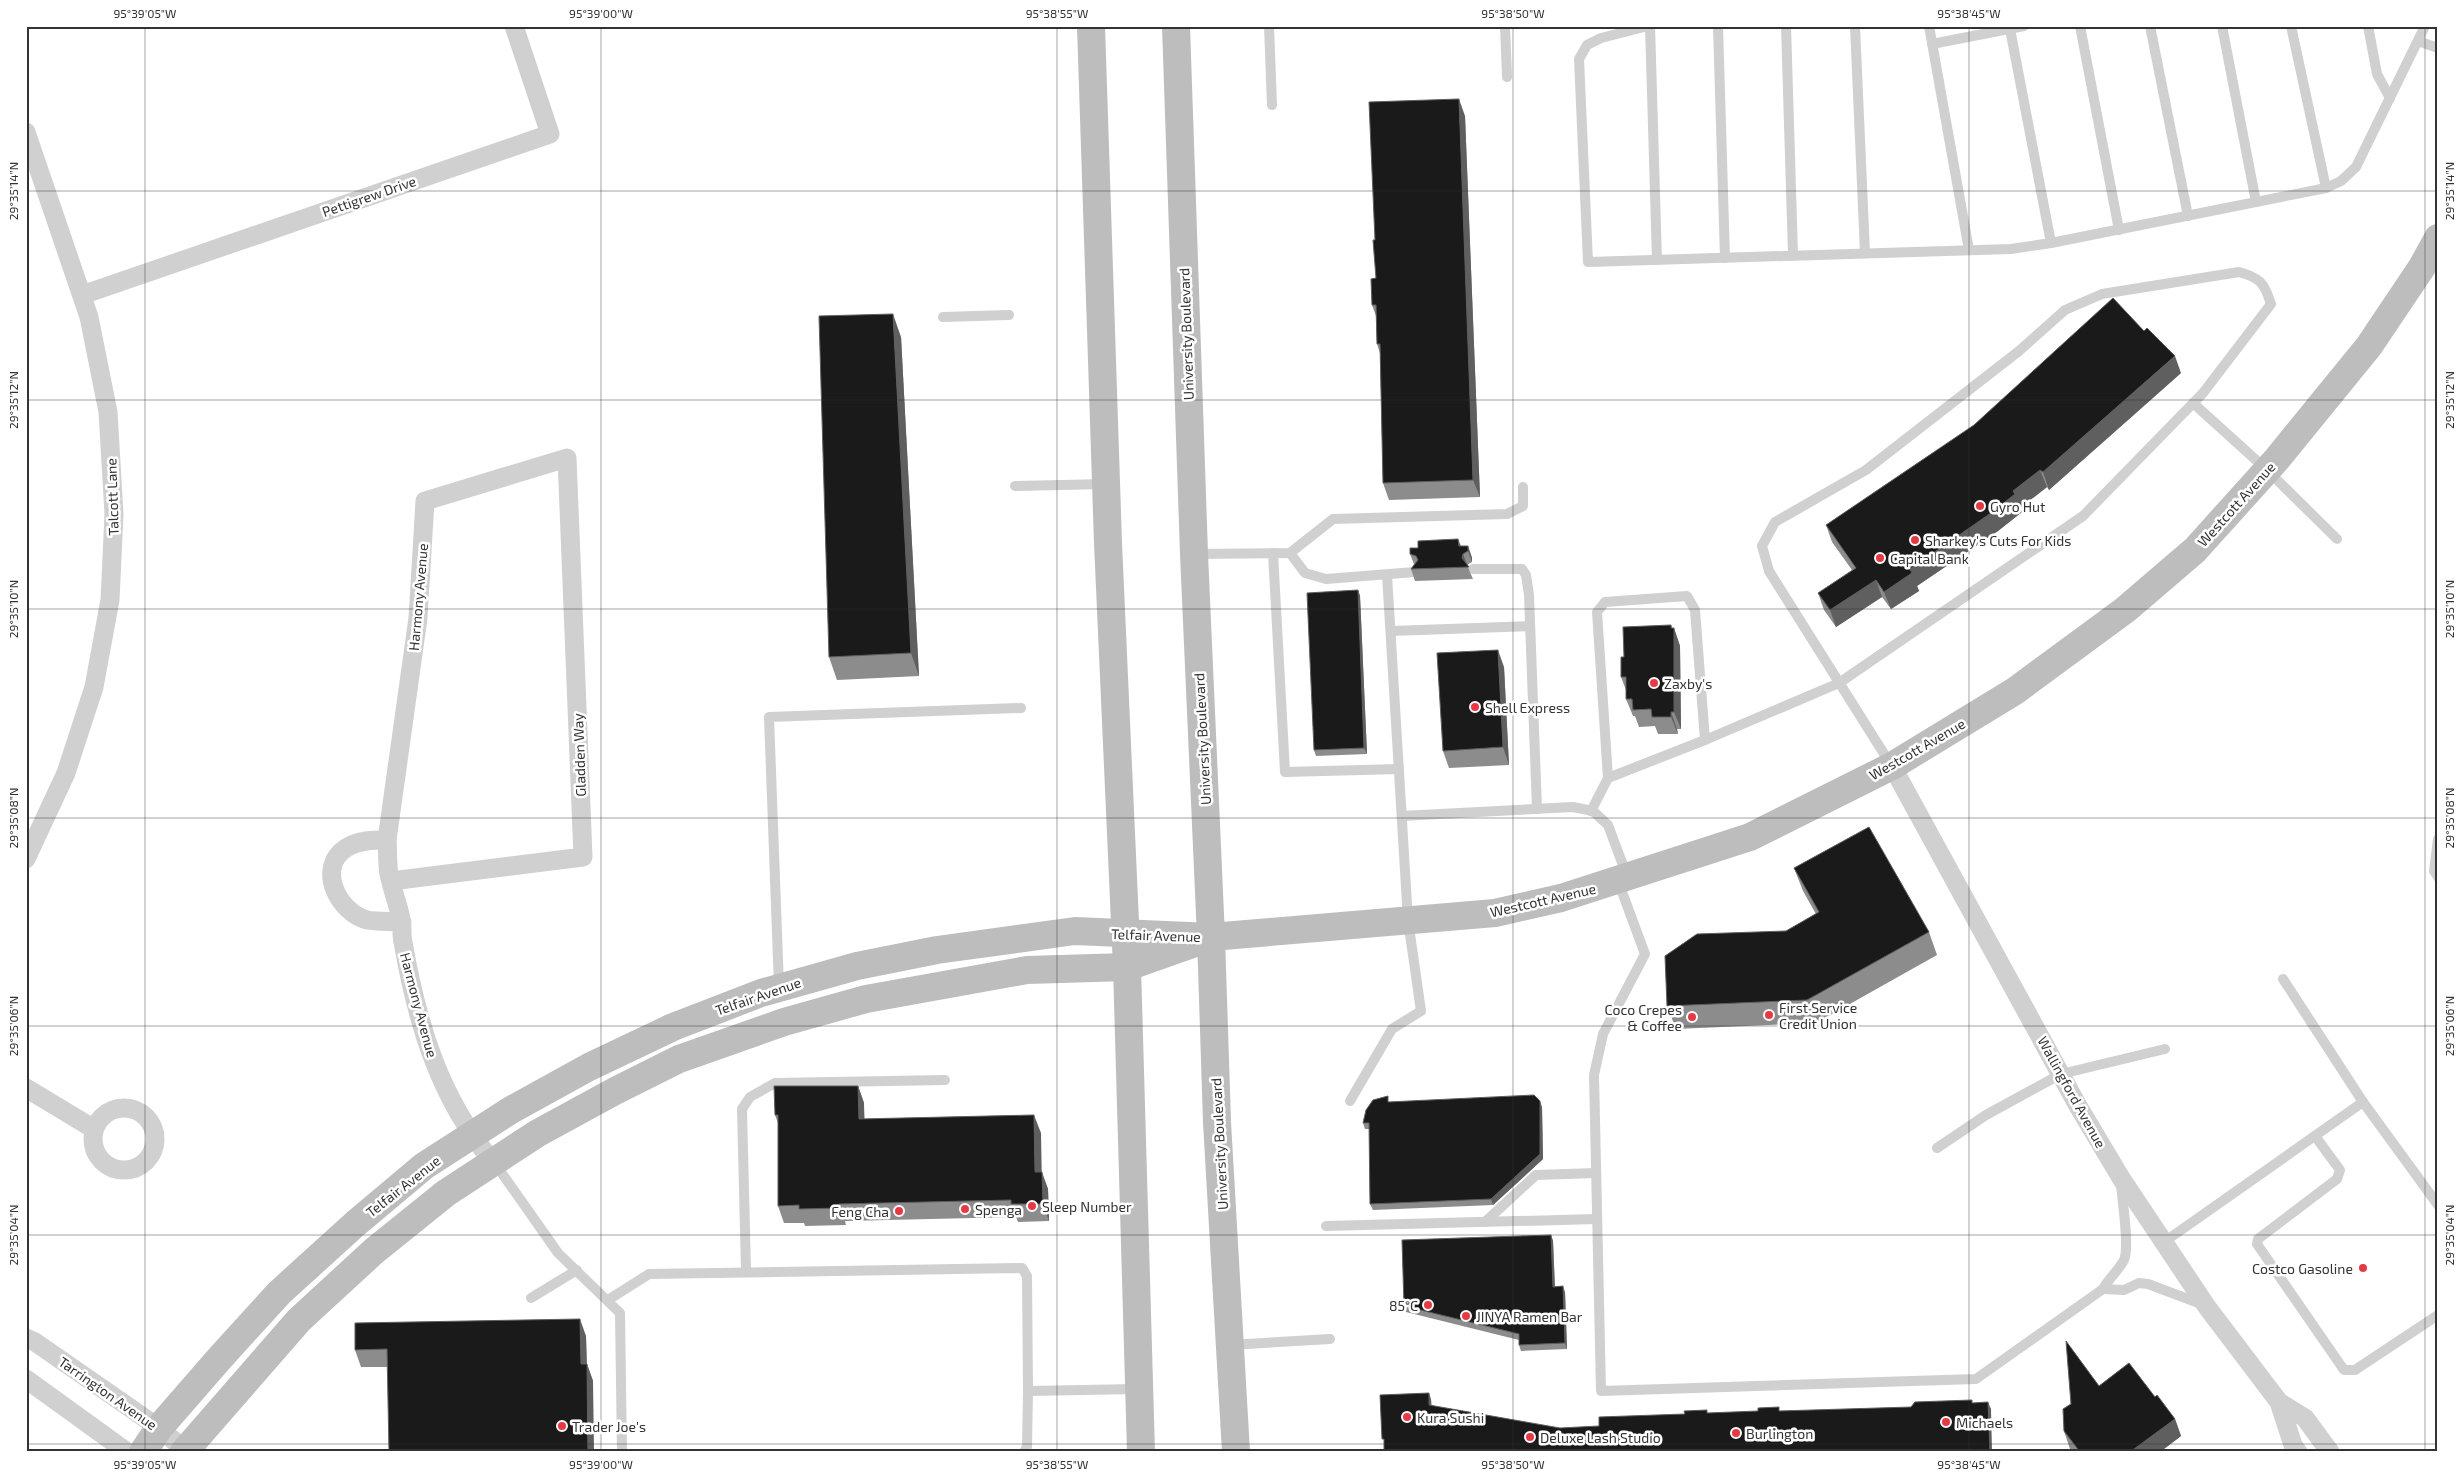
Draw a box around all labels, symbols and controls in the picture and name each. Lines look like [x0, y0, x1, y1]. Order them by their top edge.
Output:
text: 95°39'05"W [114, 6, 176, 20]
text: 95°39'00"W [569, 6, 633, 20]
text: 95°38'55"W [1026, 6, 1088, 20]
text: 95°38'50"W [1481, 6, 1545, 20]
text: 95°38'45"W [1937, 6, 2001, 20]
text: 29°35'14"N [6, 162, 20, 220]
text: 29°35'14"N [2442, 162, 2456, 220]
street label: Pettigrew Drive [320, 172, 418, 220]
street label: University Boulevard [1175, 268, 1197, 400]
text: 29°35'12"N [6, 371, 20, 429]
text: 29°35'12"N [2442, 371, 2456, 429]
street label: Talcott Lane [102, 458, 122, 536]
street label: Westcott Avenue [2194, 458, 2278, 550]
place label: Gyro Hut [1990, 498, 2045, 515]
marker: Gyro Hut [1974, 500, 1986, 512]
place label: Sharkey's Cuts For Kids [1925, 532, 2071, 549]
marker: Sharkey's Cuts For Kids [1909, 534, 1921, 546]
street label: Harmony Avenue [405, 543, 431, 651]
place label: Capital Bank [1890, 550, 1969, 567]
marker: Capital Bank [1874, 552, 1886, 564]
text: 29°35'10"N [6, 580, 20, 638]
text: 29°35'10"N [2442, 580, 2456, 638]
street label: University Boulevard [1190, 672, 1214, 806]
place label: Zaxby's [1664, 675, 1712, 692]
marker: Zaxby's [1648, 677, 1660, 689]
place label: Shell Express [1485, 699, 1570, 716]
marker: Shell Express [1469, 701, 1481, 713]
street label: Gladden Way [569, 712, 589, 797]
street label: Westcott Avenue [1866, 715, 1968, 783]
text: 29°35'08"N [6, 788, 20, 848]
text: 29°35'08"N [2442, 788, 2456, 848]
street label: Westcott Avenue [1488, 880, 1598, 920]
street label: Telfair Avenue [1111, 925, 1201, 945]
street label: Harmony Avenue [397, 951, 441, 1059]
street label: Telfair Avenue [713, 973, 803, 1019]
text: 29°35'06"N [6, 996, 20, 1056]
text: 29°35'06"N [2442, 996, 2456, 1056]
place label: First Service Credit Union [1779, 999, 1857, 1032]
place label: Coco Crepes & Coffee [1605, 1001, 1682, 1034]
marker: First Service Credit Union [1763, 1009, 1775, 1021]
marker: Coco Crepes & Coffee [1686, 1011, 1698, 1023]
street label: Wallingford Avenue [2034, 1033, 2110, 1151]
street label: University Boulevard [1207, 1077, 1231, 1211]
street label: Telfair Avenue [362, 1152, 444, 1220]
place label: Sleep Number [1042, 1198, 1132, 1215]
marker: Sleep Number [1026, 1200, 1038, 1212]
place label: Spenga [975, 1201, 1022, 1218]
place label: Feng Cha [831, 1203, 889, 1220]
marker: Spenga [959, 1203, 971, 1215]
text: 29°35'04"N [6, 1205, 20, 1265]
marker: Feng Cha [893, 1205, 905, 1217]
text: 29°35'04"N [2442, 1205, 2456, 1265]
place label: Costco Gasoline [2252, 1260, 2353, 1277]
marker: Costco Gasoline [2357, 1262, 2369, 1274]
place label: 85°C [1389, 1297, 1418, 1314]
marker: 85°C [1422, 1299, 1434, 1311]
place label: JINYA Ramen Bar [1476, 1308, 1583, 1325]
marker: JINYA Ramen Bar [1460, 1310, 1472, 1322]
street label: Tarrington Avenue [55, 1353, 161, 1433]
place label: Kura Sushi [1417, 1409, 1484, 1426]
marker: Kura Sushi [1401, 1411, 1413, 1423]
place label: Michaels [1956, 1414, 2013, 1431]
marker: Michaels [1940, 1416, 1952, 1428]
place label: Trader Joe's [572, 1418, 646, 1435]
marker: Trader Joe's [556, 1420, 568, 1432]
place label: Burlington [1746, 1425, 1813, 1442]
marker: Burlington [1730, 1427, 1742, 1439]
place label: Deluxe Lash Studio [1540, 1429, 1661, 1446]
marker: Deluxe Lash Studio [1524, 1431, 1536, 1443]
text: 95°39'05"W [114, 1457, 176, 1471]
text: 95°39'00"W [569, 1457, 633, 1471]
text: 95°38'55"W [1026, 1457, 1088, 1471]
text: 95°38'50"W [1481, 1457, 1545, 1471]
text: 95°38'45"W [1937, 1457, 2001, 1471]

